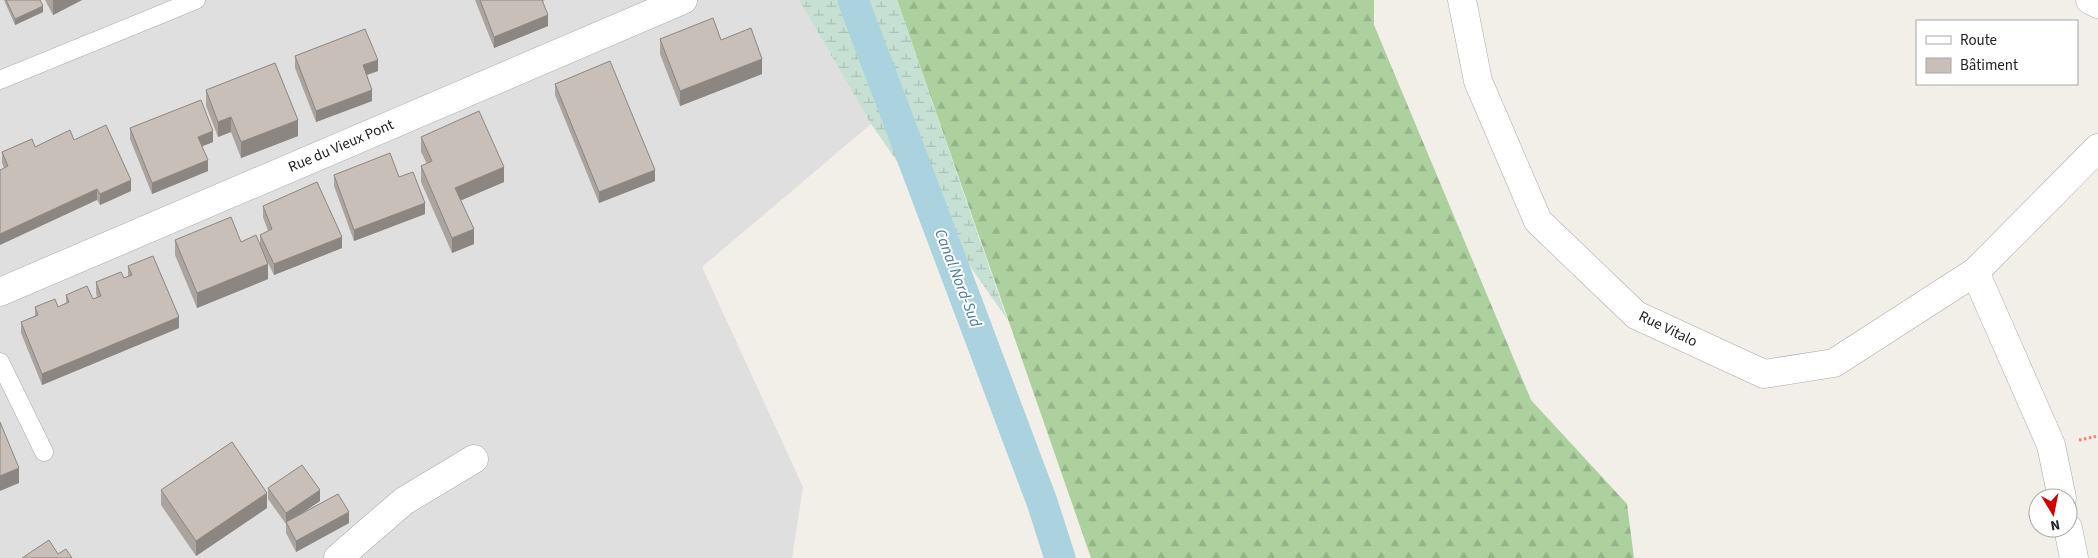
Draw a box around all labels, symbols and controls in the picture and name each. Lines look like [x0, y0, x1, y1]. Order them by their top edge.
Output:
legend [1916, 20, 2078, 85]
text: Route [1960, 30, 1997, 51]
text: Bâtiment [1960, 55, 2018, 76]
street label: Rue du Vieux Pont [285, 114, 397, 178]
water label: Canal Nord-Sud [929, 226, 987, 331]
street label: Rue Vitalo [1635, 306, 1701, 352]
north arrow [2028, 488, 2078, 538]
text: N [2049, 514, 2061, 535]

